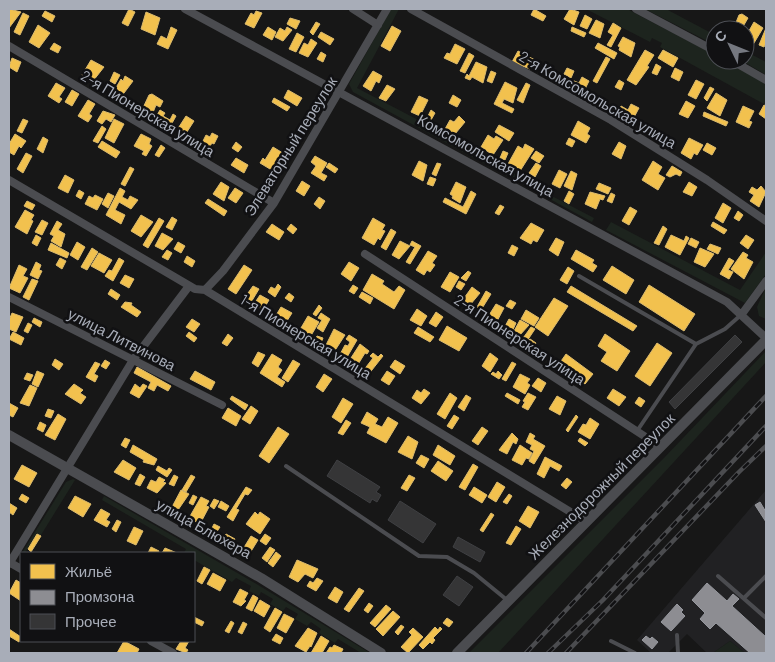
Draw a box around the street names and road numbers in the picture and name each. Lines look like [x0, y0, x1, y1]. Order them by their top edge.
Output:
street label: 2-я Комсомольская улица [516, 47, 680, 152]
street label: 2-я Пионерская улица [78, 66, 219, 160]
street label: Элеваторный переулок [240, 73, 341, 219]
street label: Комсомольская улица [415, 110, 558, 200]
street label: 1-я Пионерская улица [237, 290, 375, 383]
street label: 2-я Пионерская улица [451, 290, 589, 388]
street label: улица Литвинова [65, 304, 179, 374]
street label: Железнодорожный переулок [524, 409, 678, 563]
street label: улица Блюхера [153, 494, 255, 562]

